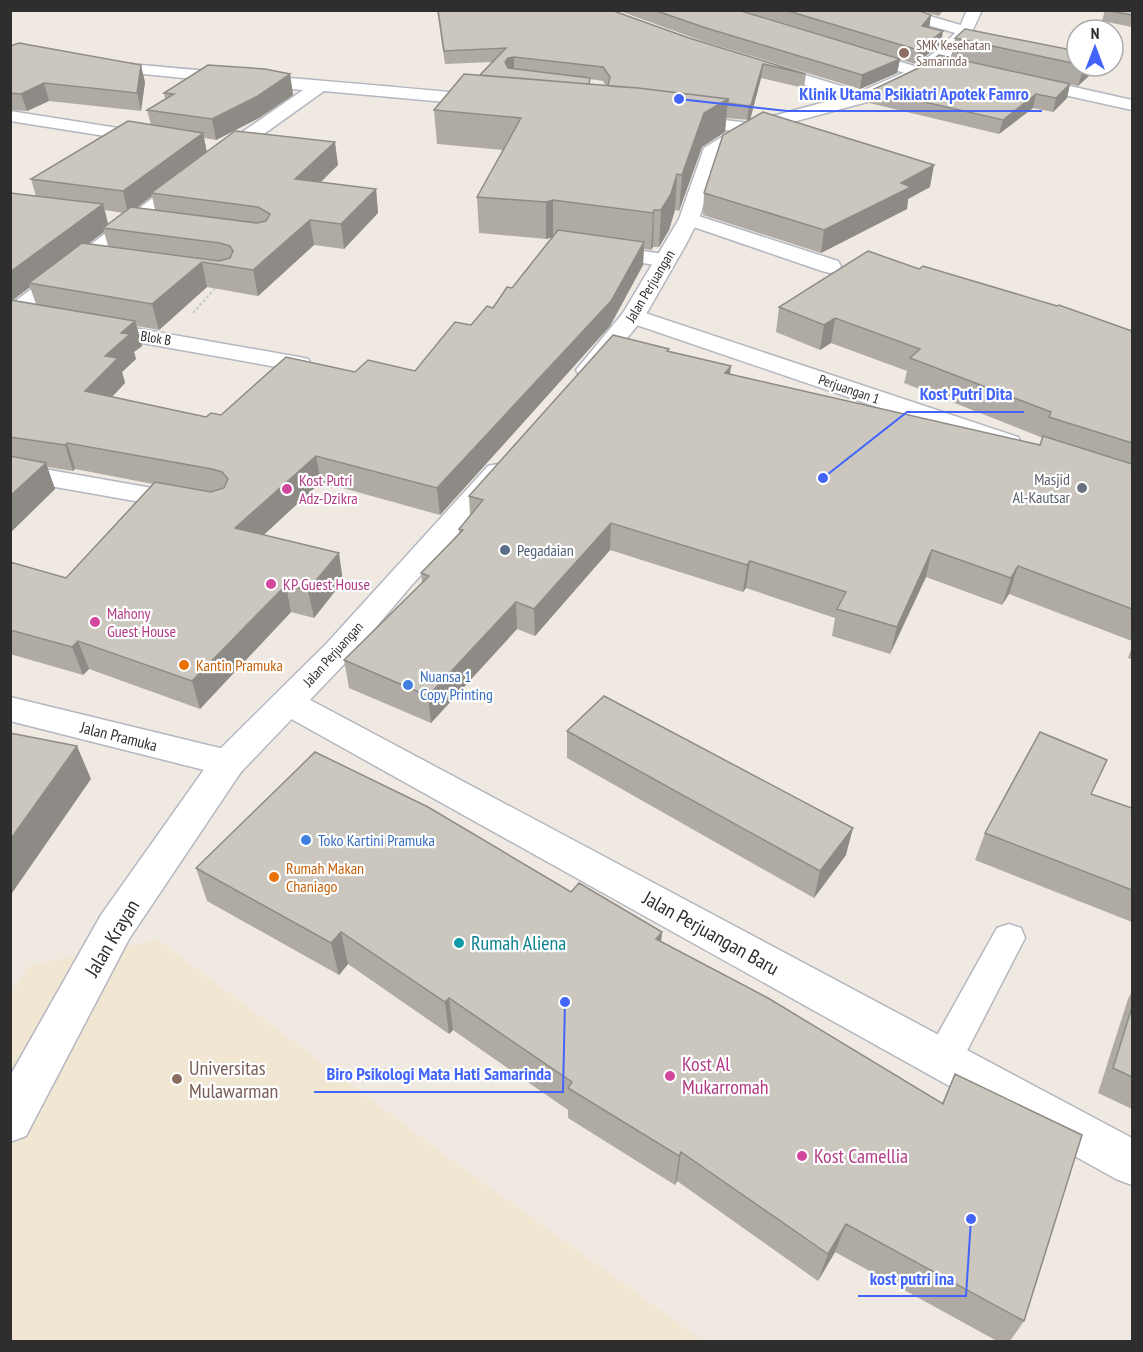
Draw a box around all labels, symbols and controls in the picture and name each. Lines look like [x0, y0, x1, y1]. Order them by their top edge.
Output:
north arrow [1065, 18, 1125, 78]
text: N [1091, 23, 1099, 43]
place label: SMK Kesehatan Samarinda [916, 36, 990, 70]
marker: SMK Kesehatan Samarinda [897, 46, 911, 60]
callout: Klinik Utama Psikiatri Apotek Famro [787, 75, 1042, 111]
text: Klinik Utama Psikiatri Apotek Famro [799, 82, 1029, 105]
street label: Jalan Perjuangan [621, 247, 679, 326]
street label: Blok B [139, 327, 173, 349]
street label: Perjuangan 1 [816, 370, 882, 408]
callout: Kost Putri Dita [907, 376, 1024, 412]
text: Kost Putri Dita [920, 382, 1012, 405]
place label: Masjid Al-Kautsar [1013, 469, 1071, 507]
place label: Kost Putri Adz-Dzikra [299, 470, 358, 508]
marker: Masjid Al-Kautsar [1075, 481, 1089, 495]
marker: Kost Putri Adz-Dzikra [280, 482, 294, 496]
place label: Pegadaian [517, 540, 574, 560]
marker: Pegadaian [498, 543, 512, 557]
place label: KP Guest House [283, 574, 370, 594]
marker: KP Guest House [264, 577, 278, 591]
place label: Mahony Guest House [107, 603, 176, 641]
marker: Mahony Guest House [88, 615, 102, 629]
street label: Jalan Perjuangan [299, 618, 367, 691]
place label: Kantin Pramuka [196, 655, 283, 675]
marker: Kantin Pramuka [177, 658, 191, 672]
place label: Nuansa 1 Copy Printing [420, 666, 493, 704]
marker: Nuansa 1 Copy Printing [401, 678, 415, 692]
street label: Jalan Pramuka [78, 717, 159, 755]
place label: Toko Kartini Pramuka [318, 830, 435, 850]
marker: Toko Kartini Pramuka [299, 833, 313, 847]
place label: Rumah Makan Chaniago [286, 858, 364, 896]
marker: Rumah Makan Chaniago [267, 870, 281, 884]
street label: Jalan Perjuangan Baru [637, 884, 784, 981]
street label: Jalan Krayan [78, 895, 145, 982]
place label: Rumah Aliena [471, 930, 566, 956]
marker: Rumah Aliena [452, 936, 466, 950]
place label: Kost Al Mukarromah [682, 1051, 769, 1100]
place label: Universitas Mulawarman [189, 1055, 278, 1104]
callout: Biro Psikologi Mata Hati Samarinda [314, 1056, 563, 1092]
text: Biro Psikologi Mata Hati Samarinda [326, 1062, 552, 1085]
marker: Kost Al Mukarromah [663, 1069, 677, 1083]
marker: Universitas Mulawarman [170, 1072, 184, 1086]
place label: Kost Camellia [814, 1143, 908, 1169]
marker: Kost Camellia [795, 1149, 809, 1163]
callout: kost putri ina [858, 1260, 966, 1296]
text: kost putri ina [870, 1267, 954, 1290]

